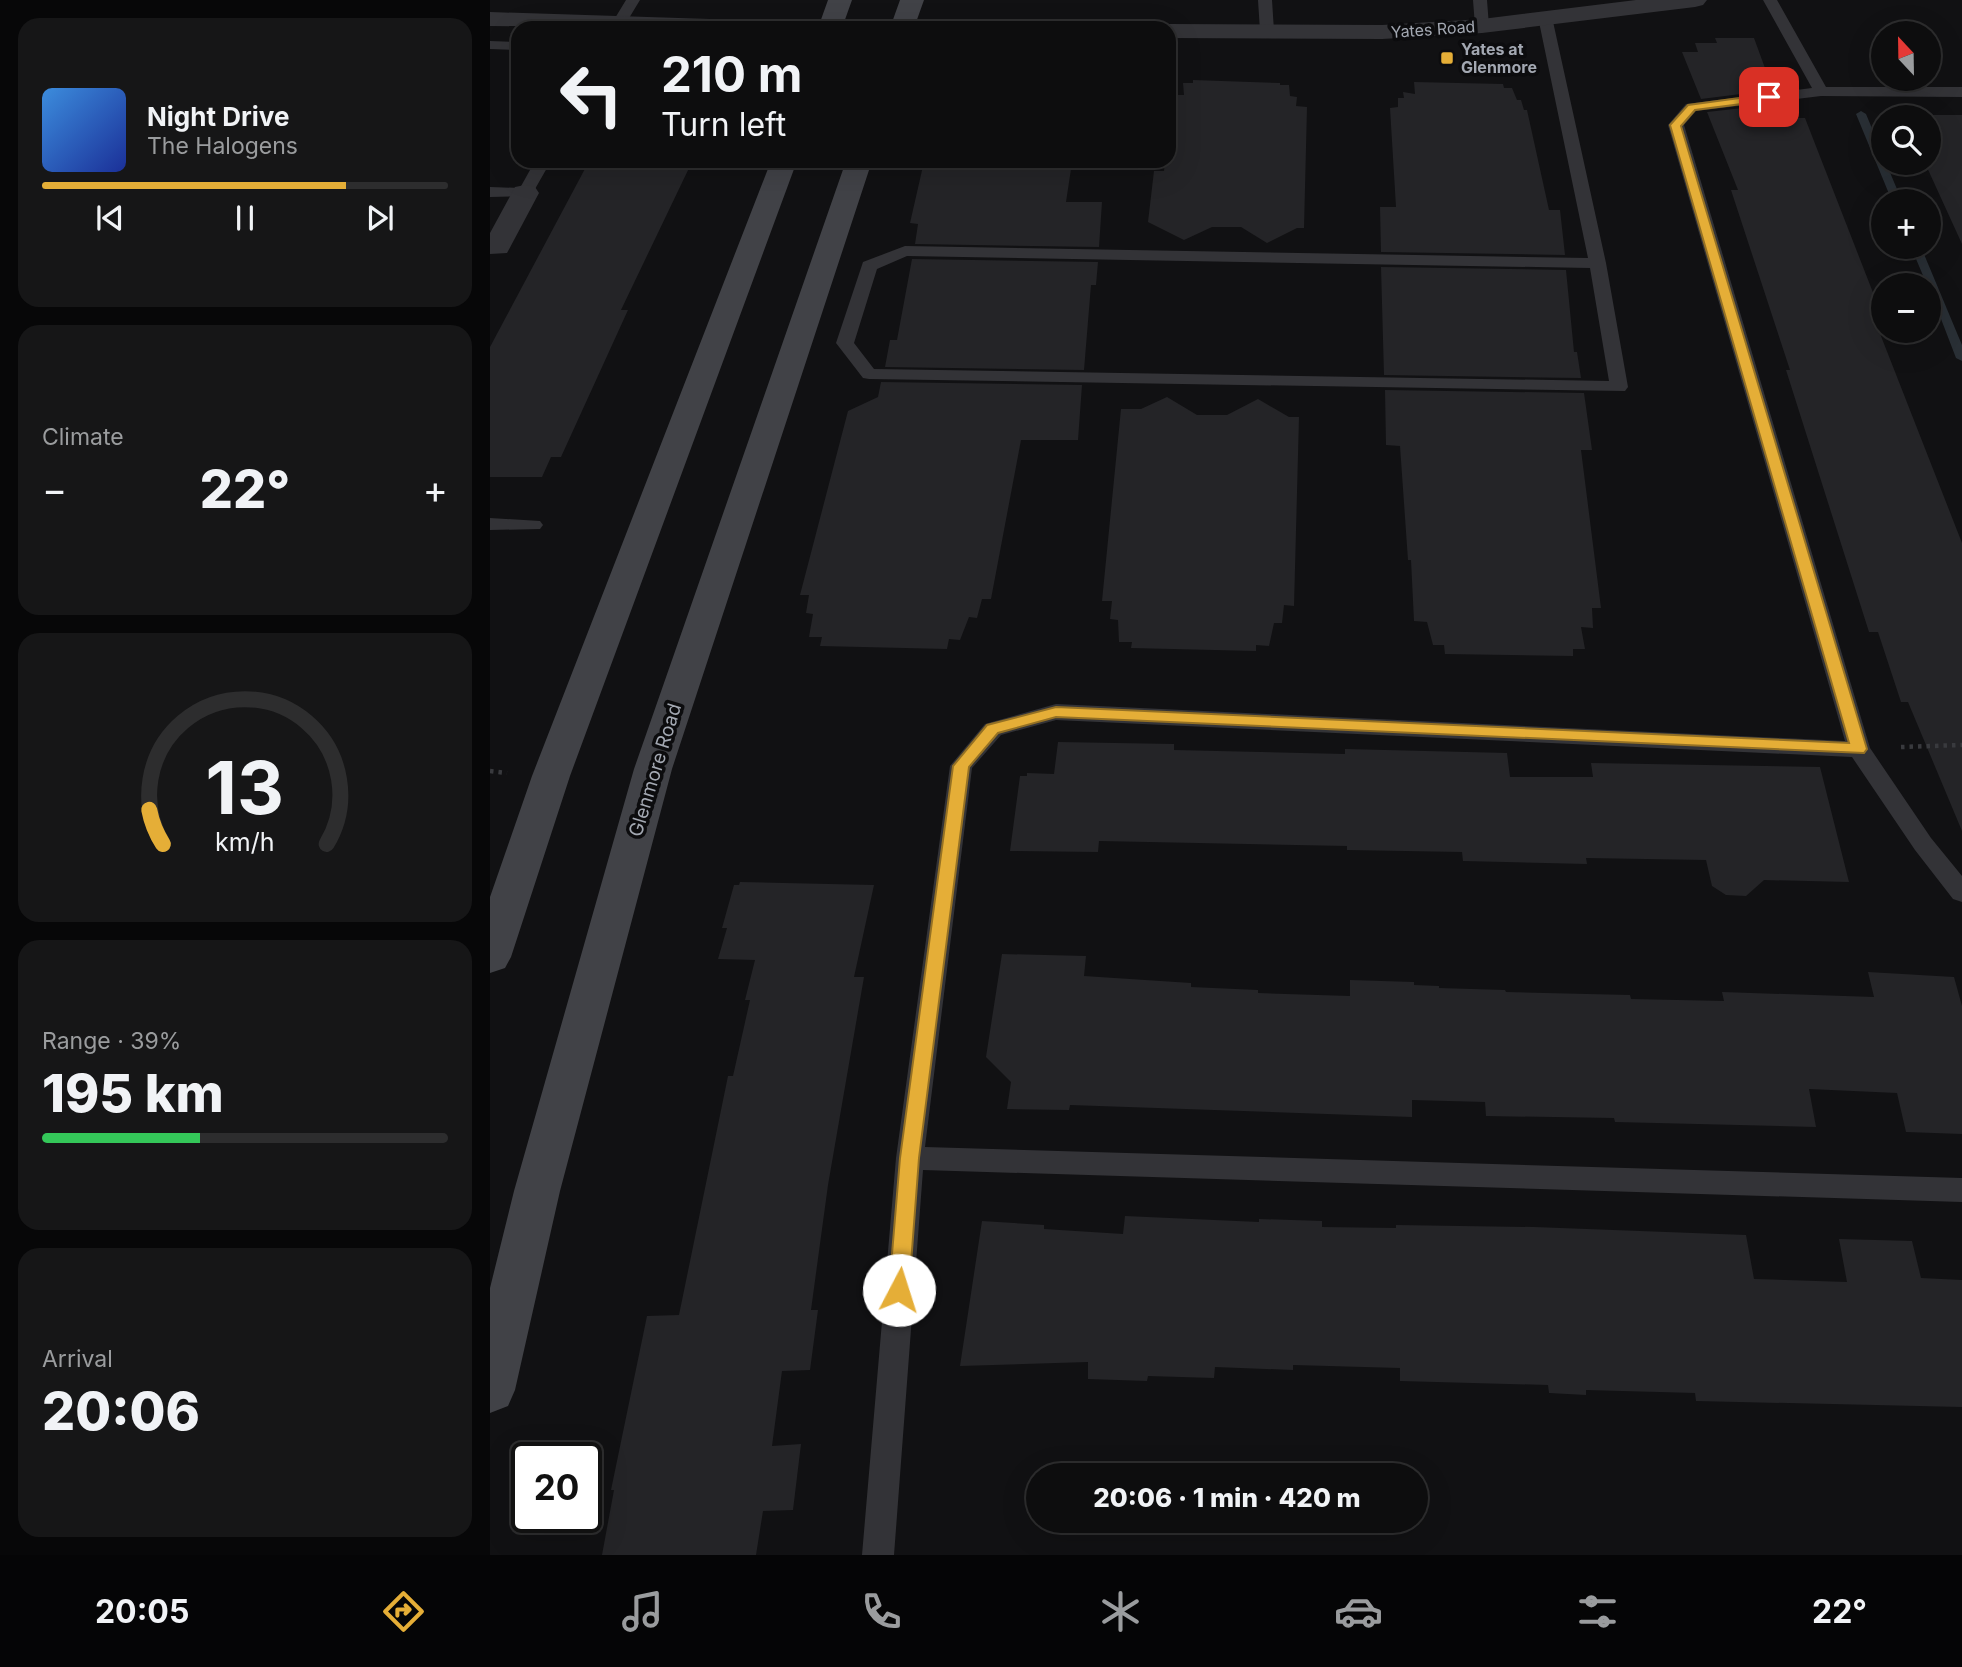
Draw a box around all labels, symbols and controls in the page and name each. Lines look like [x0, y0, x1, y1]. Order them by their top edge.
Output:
street label: Yates Road [1390, 16, 1476, 42]
north arrow [1871, 21, 1941, 91]
map controls [1871, 21, 1941, 343]
place label: Yates at Glenmore [1461, 39, 1537, 77]
text: 210 m [661, 45, 802, 104]
icon: left [546, 49, 637, 140]
marker: Yates at Glenmore [1439, 50, 1455, 66]
pin [1739, 67, 1799, 127]
icon: arrive [1750, 78, 1788, 116]
text: Night Drive [147, 101, 289, 132]
text: Turn left [661, 105, 786, 144]
button: search [1871, 105, 1941, 175]
text: The Halogens [147, 132, 298, 160]
button: + [1871, 189, 1941, 259]
icon: previous [91, 199, 129, 237]
icon: pause [226, 199, 264, 237]
icon: next [361, 199, 399, 237]
button: − [1871, 273, 1941, 343]
text: Climate [42, 423, 124, 451]
text: 22° [200, 458, 290, 521]
text: − [42, 466, 67, 512]
text: + [423, 466, 448, 512]
street label: Glenmore Road [624, 701, 686, 839]
text: 13 [206, 743, 284, 832]
text: km/h [215, 826, 275, 856]
text: Range · 39% [42, 1027, 181, 1055]
text: 195 km [42, 1062, 224, 1125]
position arrow [862, 1253, 936, 1327]
text: Arrival [42, 1345, 113, 1373]
text: 20:06 [42, 1380, 200, 1443]
speed limit sign: 20 [511, 1442, 602, 1533]
text: 20:06 · 1 min · 420 m [1093, 1482, 1361, 1513]
icon: directions [379, 1587, 428, 1636]
icon: music [618, 1587, 667, 1636]
icon: phone [857, 1587, 906, 1636]
icon: climate [1096, 1587, 1145, 1636]
icon: car [1334, 1587, 1383, 1636]
icon: filters [1573, 1587, 1622, 1636]
text: 20:05 [95, 1592, 189, 1631]
text: 22° [1812, 1592, 1867, 1631]

